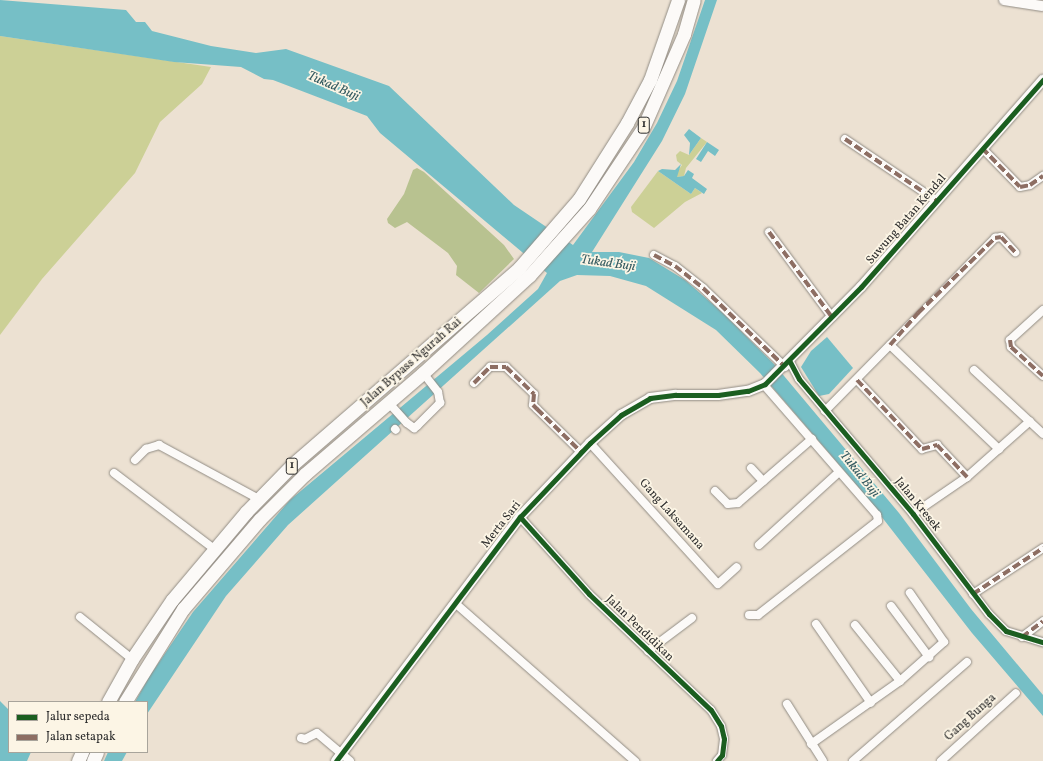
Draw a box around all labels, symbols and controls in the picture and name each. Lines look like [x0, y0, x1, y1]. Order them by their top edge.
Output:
water label: Tukad Buji [305, 69, 361, 105]
road number: 1 [637, 116, 651, 134]
street label: Suwung Batan Kendal [864, 172, 950, 268]
water label: Tukad Buji [580, 252, 636, 276]
street label: Jalan Bypass Ngurah Rai [359, 315, 465, 411]
water label: Tukad Buji [836, 449, 882, 501]
road number: 1 [285, 457, 299, 475]
street label: Jalan Kresek [891, 475, 943, 535]
street label: Gang Laksamana [635, 477, 707, 553]
street label: Merta Sari [479, 499, 525, 551]
street label: Jalan Pendidikan [602, 593, 676, 665]
street label: Gang Bunga [942, 691, 1000, 745]
legend [8, 701, 148, 753]
text: Jalur sepeda [46, 709, 110, 725]
text: Jalan setapak [46, 729, 115, 745]

